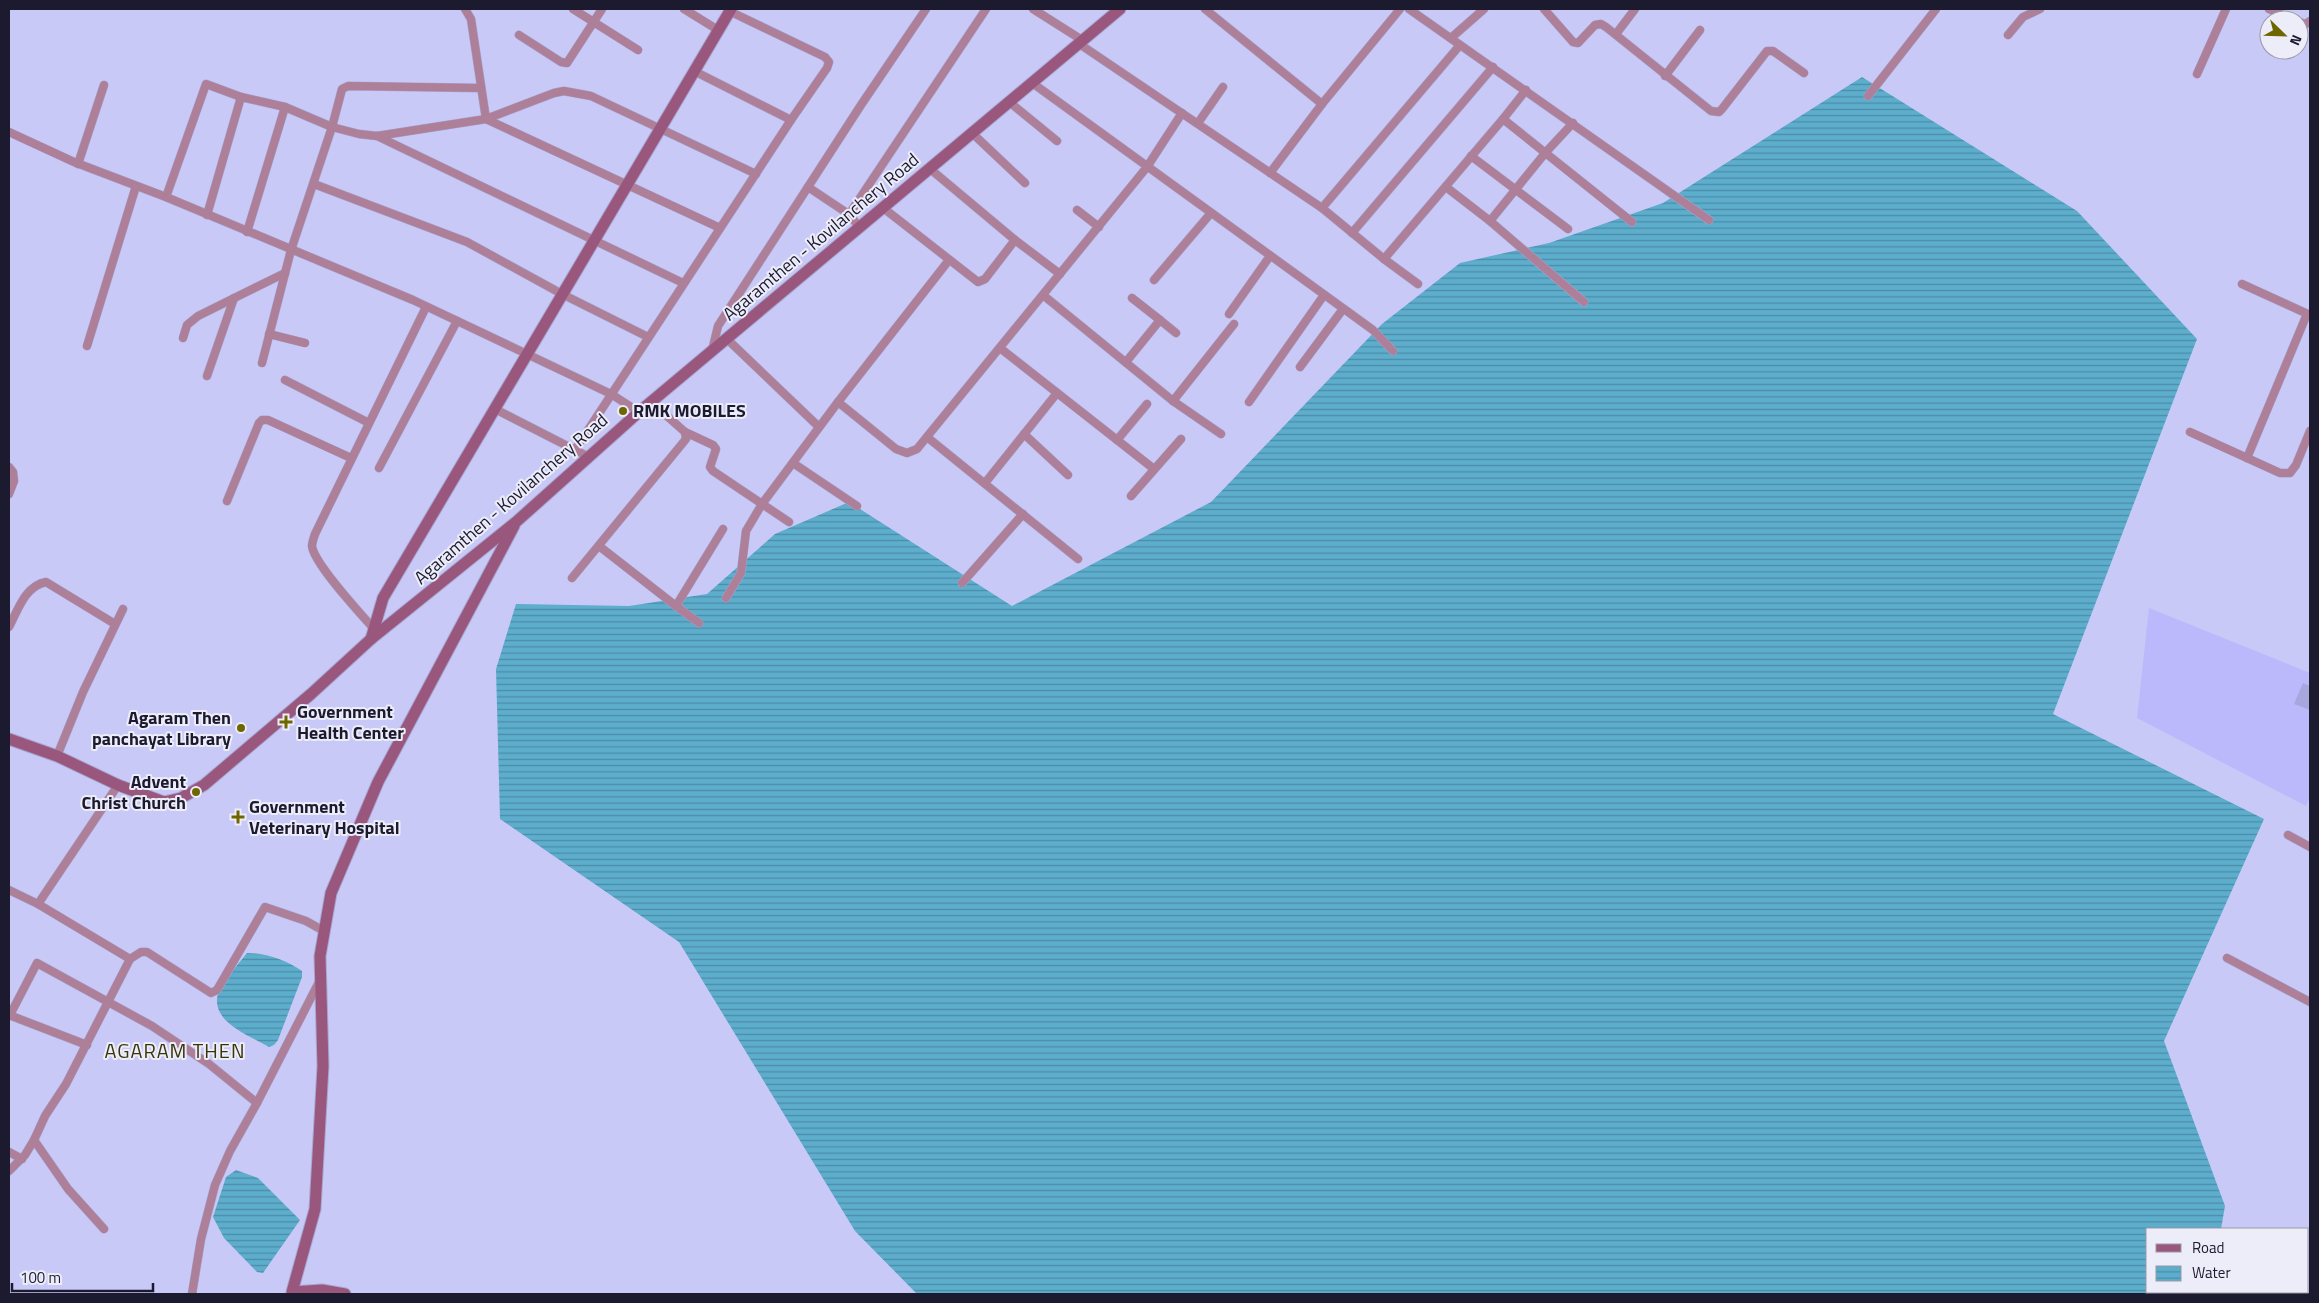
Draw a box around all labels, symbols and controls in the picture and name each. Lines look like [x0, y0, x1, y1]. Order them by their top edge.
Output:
north arrow [2259, 10, 2309, 60]
text: N [2285, 32, 2308, 49]
street label: Agaramthen - Kovilanchery Road [717, 146, 925, 327]
place label: RMK MOBILES [633, 397, 746, 424]
marker: RMK MOBILES [617, 405, 629, 417]
street label: Agaramthen - Kovilanchery Road [408, 407, 613, 590]
place label: Government Health Center [297, 698, 404, 746]
place label: Agaram Then panchayat Library [92, 704, 231, 752]
marker: Government Health Center [279, 715, 293, 729]
marker: Agaram Then panchayat Library [235, 722, 247, 734]
place label: Advent Christ Church [82, 768, 186, 816]
marker: Advent Christ Church [190, 786, 202, 798]
place label: Government Veterinary Hospital [249, 793, 400, 841]
marker: Government Veterinary Hospital [231, 810, 245, 824]
district label: AGARAM THEN [105, 1035, 245, 1066]
legend [2146, 1228, 2309, 1293]
text: Road [2192, 1236, 2224, 1259]
scale bar [12, 1260, 154, 1292]
text: Water [2192, 1261, 2231, 1284]
text: 100 m [20, 1266, 61, 1289]

